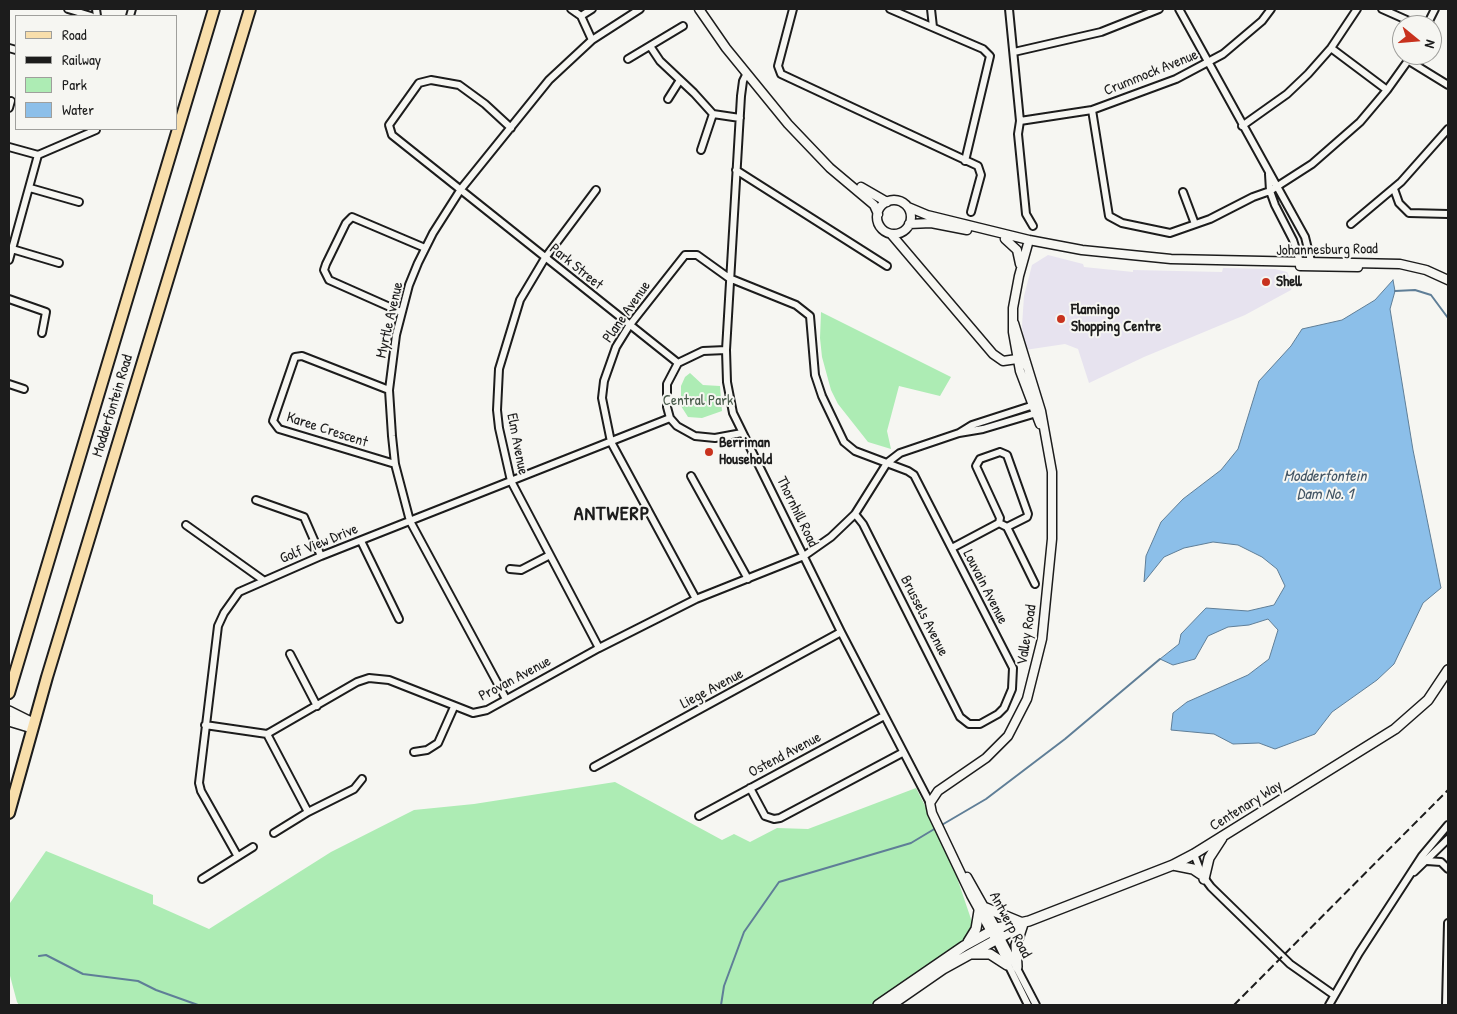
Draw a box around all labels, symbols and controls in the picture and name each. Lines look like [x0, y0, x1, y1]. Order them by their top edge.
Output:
legend [15, 15, 178, 130]
north arrow [1392, 15, 1442, 65]
text: Road [62, 24, 87, 45]
text: N [1421, 38, 1441, 51]
street label: Crummock Avenue [1101, 46, 1201, 100]
text: Railway [62, 49, 101, 70]
text: Park [62, 74, 87, 95]
text: Water [62, 99, 94, 120]
street label: Park Street [546, 240, 606, 294]
street label: Johannesburg Road [1276, 240, 1378, 260]
place label: Shell [1276, 273, 1302, 291]
marker: Shell [1260, 276, 1272, 288]
street label: Plane Avenue [599, 278, 655, 346]
street label: Myrtle Avenue [372, 280, 408, 360]
place label: Flamingo Shopping Centre [1071, 301, 1161, 336]
marker: Flamingo Shopping Centre [1055, 313, 1067, 325]
street label: Modderfontein Road [89, 353, 137, 459]
park label: Central Park [663, 392, 733, 410]
street label: Karee Crescent [284, 408, 370, 452]
street label: Elm Avenue [502, 412, 532, 476]
place label: Berriman Household [719, 434, 772, 469]
marker: Berriman Household [703, 446, 715, 458]
water label: Modderfontein Dam No. 1 [1283, 467, 1367, 505]
street label: Thornhill Road [772, 474, 822, 550]
district label: ANTWERP [573, 503, 651, 527]
street label: Golf View Drive [277, 520, 361, 568]
street label: Louvain Avenue [959, 547, 1011, 627]
street label: Brussels Avenue [896, 573, 952, 659]
street label: Valley Road [1013, 603, 1041, 667]
street label: Provan Avenue [476, 652, 554, 706]
street label: Liege Avenue [677, 665, 747, 713]
street label: Ostend Avenue [746, 728, 824, 782]
street label: Centenary Way [1207, 777, 1285, 835]
street label: Antwerp Road [985, 889, 1035, 961]

